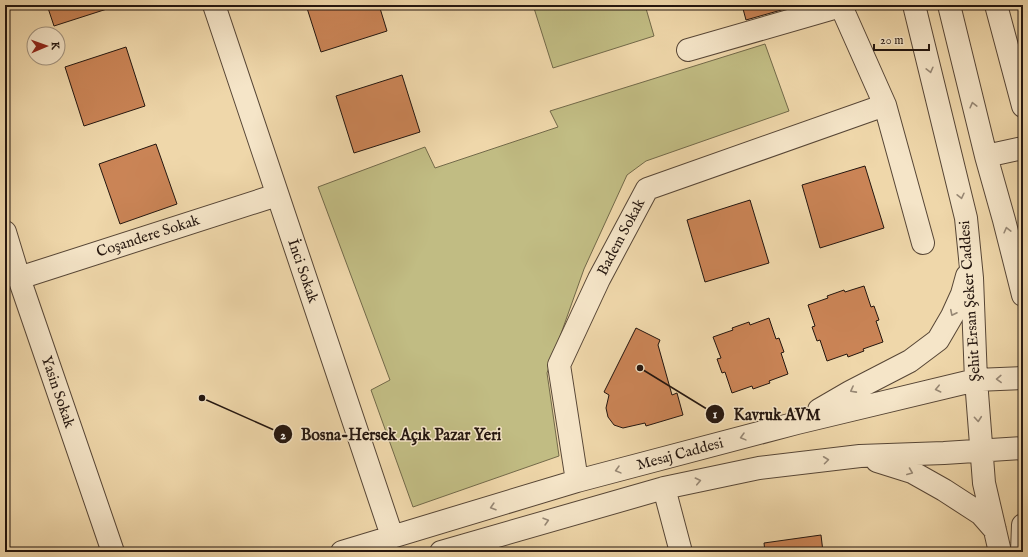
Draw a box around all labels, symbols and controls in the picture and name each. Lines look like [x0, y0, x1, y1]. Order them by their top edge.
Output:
north arrow [26, 26, 66, 66]
scale bar [874, 26, 929, 52]
text: 20 m [880, 33, 903, 48]
text: K [48, 41, 62, 51]
one-way arrow [925, 66, 934, 73]
one-way arrow [969, 101, 978, 108]
one-way arrow [956, 193, 964, 200]
street label: Badem Sokak [593, 194, 650, 279]
street label: Coşandere Sokak [94, 210, 203, 262]
street label: Şehit Ersan Şeker Caddesi [955, 220, 985, 382]
one-way arrow [1003, 227, 1012, 234]
street label: İnci Sokak [283, 237, 323, 306]
one-way arrow [950, 309, 958, 317]
street label: Yasin Sokak [37, 353, 80, 431]
one-way arrow [996, 375, 1002, 383]
one-way arrow [934, 384, 941, 392]
one-way arrow [850, 386, 857, 393]
callout: Kavruk AVM [705, 400, 828, 428]
text: Kavruk AVM [733, 406, 821, 426]
text: 1 [713, 407, 718, 422]
one-way arrow [974, 416, 983, 422]
callout: Bosna-Hersek Açık Pazar Yeri [273, 420, 509, 448]
text: Bosna-Hersek Açık Pazar Yeri [301, 426, 502, 446]
text: 2 [280, 428, 286, 443]
one-way arrow [740, 432, 747, 441]
street label: Mesaj Caddesi [635, 433, 725, 475]
one-way arrow [823, 456, 829, 465]
one-way arrow [615, 466, 621, 474]
one-way arrow [907, 467, 914, 475]
one-way arrow [695, 477, 701, 486]
one-way arrow [490, 502, 497, 511]
one-way arrow [542, 518, 549, 526]

